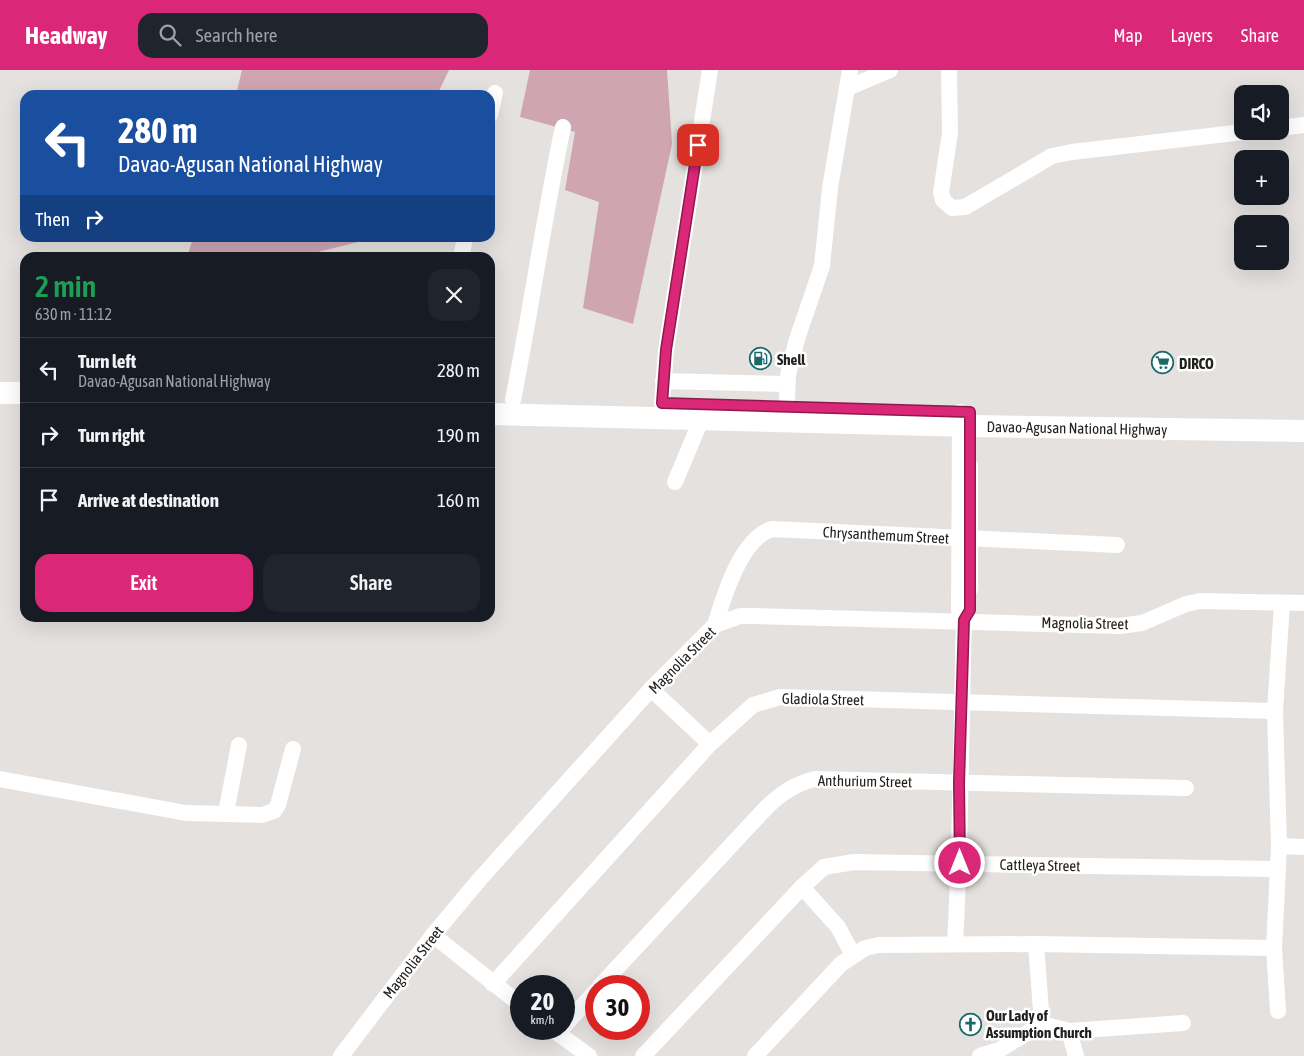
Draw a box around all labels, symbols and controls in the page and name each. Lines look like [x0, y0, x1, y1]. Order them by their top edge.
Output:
search box [138, 13, 488, 58]
icon: search [156, 21, 184, 49]
text: Headway [25, 22, 108, 49]
text: Search here [196, 24, 277, 46]
text: Map [1113, 25, 1142, 46]
text: Layers [1170, 25, 1213, 46]
text: Share [1241, 25, 1279, 46]
map controls [1234, 85, 1289, 270]
button: sound [1234, 85, 1289, 140]
icon: left [35, 110, 100, 175]
text: 280 m [118, 110, 197, 150]
pin [677, 124, 719, 166]
icon: arrive [684, 131, 712, 159]
button: + [1234, 150, 1289, 205]
text: Davao-Agusan National Highway [118, 151, 383, 177]
icon: right [80, 205, 108, 233]
text: Then [35, 208, 70, 230]
button: − [1234, 215, 1289, 270]
text: 2 min [35, 269, 96, 303]
button: close [428, 269, 480, 321]
text: 630 m · 11:12 [35, 305, 112, 323]
fuel station icon: Shell [749, 347, 773, 371]
text: Turn left [78, 350, 136, 372]
place label: Shell [777, 351, 806, 368]
supermarket icon: DIRCO [1151, 351, 1175, 375]
place label: DIRCO [1179, 355, 1214, 372]
icon: left [35, 356, 63, 384]
text: 280 m [437, 359, 480, 381]
text: Davao-Agusan National Highway [78, 372, 271, 390]
street label: Davao-Agusan National Highway [987, 418, 1167, 438]
icon: right [35, 421, 63, 449]
text: Turn right [78, 424, 145, 446]
text: 190 m [437, 424, 480, 446]
icon: arrive [35, 486, 63, 514]
text: Arrive at destination [78, 489, 219, 511]
text: 160 m [437, 489, 480, 511]
street label: Chrysanthemum Street [822, 523, 950, 547]
button: Exit [35, 554, 253, 612]
button: Share [263, 554, 480, 612]
street label: Magnolia Street [1041, 614, 1129, 632]
street label: Magnolia Street [645, 623, 719, 697]
street label: Gladiola Street [782, 690, 864, 708]
street label: Anthurium Street [818, 772, 912, 790]
position arrow [933, 836, 985, 888]
street label: Cattleya Street [999, 856, 1081, 874]
street label: Magnolia Street [379, 922, 447, 1002]
speed limit sign: 30 [585, 975, 650, 1040]
text: 20 [531, 987, 554, 1015]
place label: Our Lady of Assumption Church [985, 1007, 1092, 1041]
church icon: Our Lady of Assumption Church [958, 1012, 982, 1036]
text: km/h [531, 1013, 554, 1027]

